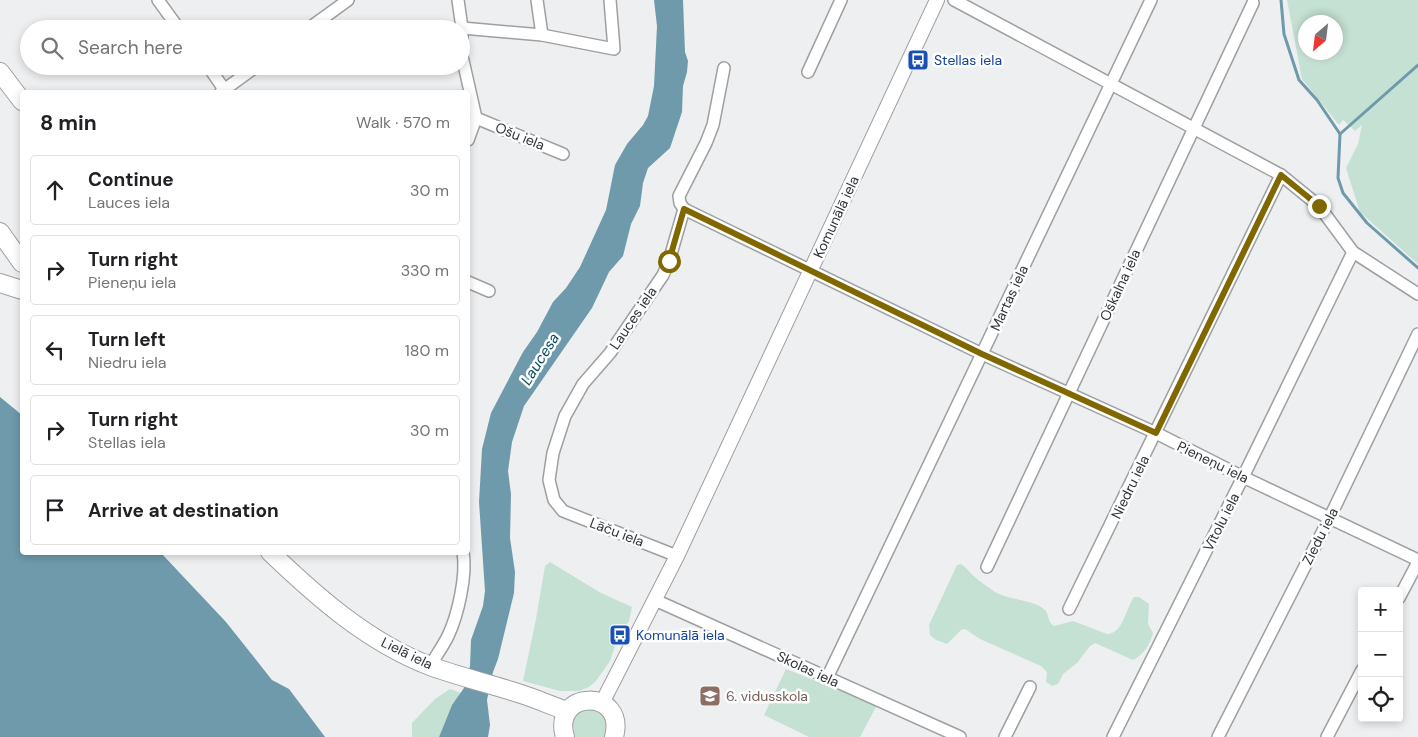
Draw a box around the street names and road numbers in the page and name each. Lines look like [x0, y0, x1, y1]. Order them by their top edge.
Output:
street label: Ošu iela [493, 118, 547, 154]
street label: Komunālā iela [809, 173, 863, 261]
street label: Oškalna iela [1096, 246, 1144, 324]
street label: Martas iela [986, 262, 1032, 334]
street label: Lauces iela [605, 283, 661, 353]
street label: Pieneņu iela [1174, 437, 1252, 487]
street label: Niedru iela [1107, 452, 1153, 522]
street label: Vītolu iela [1199, 490, 1243, 554]
street label: Ziedu iela [1298, 505, 1342, 567]
street label: Lāču iela [587, 513, 647, 551]
street label: Lielā iela [378, 633, 436, 673]
street label: Skolas iela [774, 647, 842, 691]

